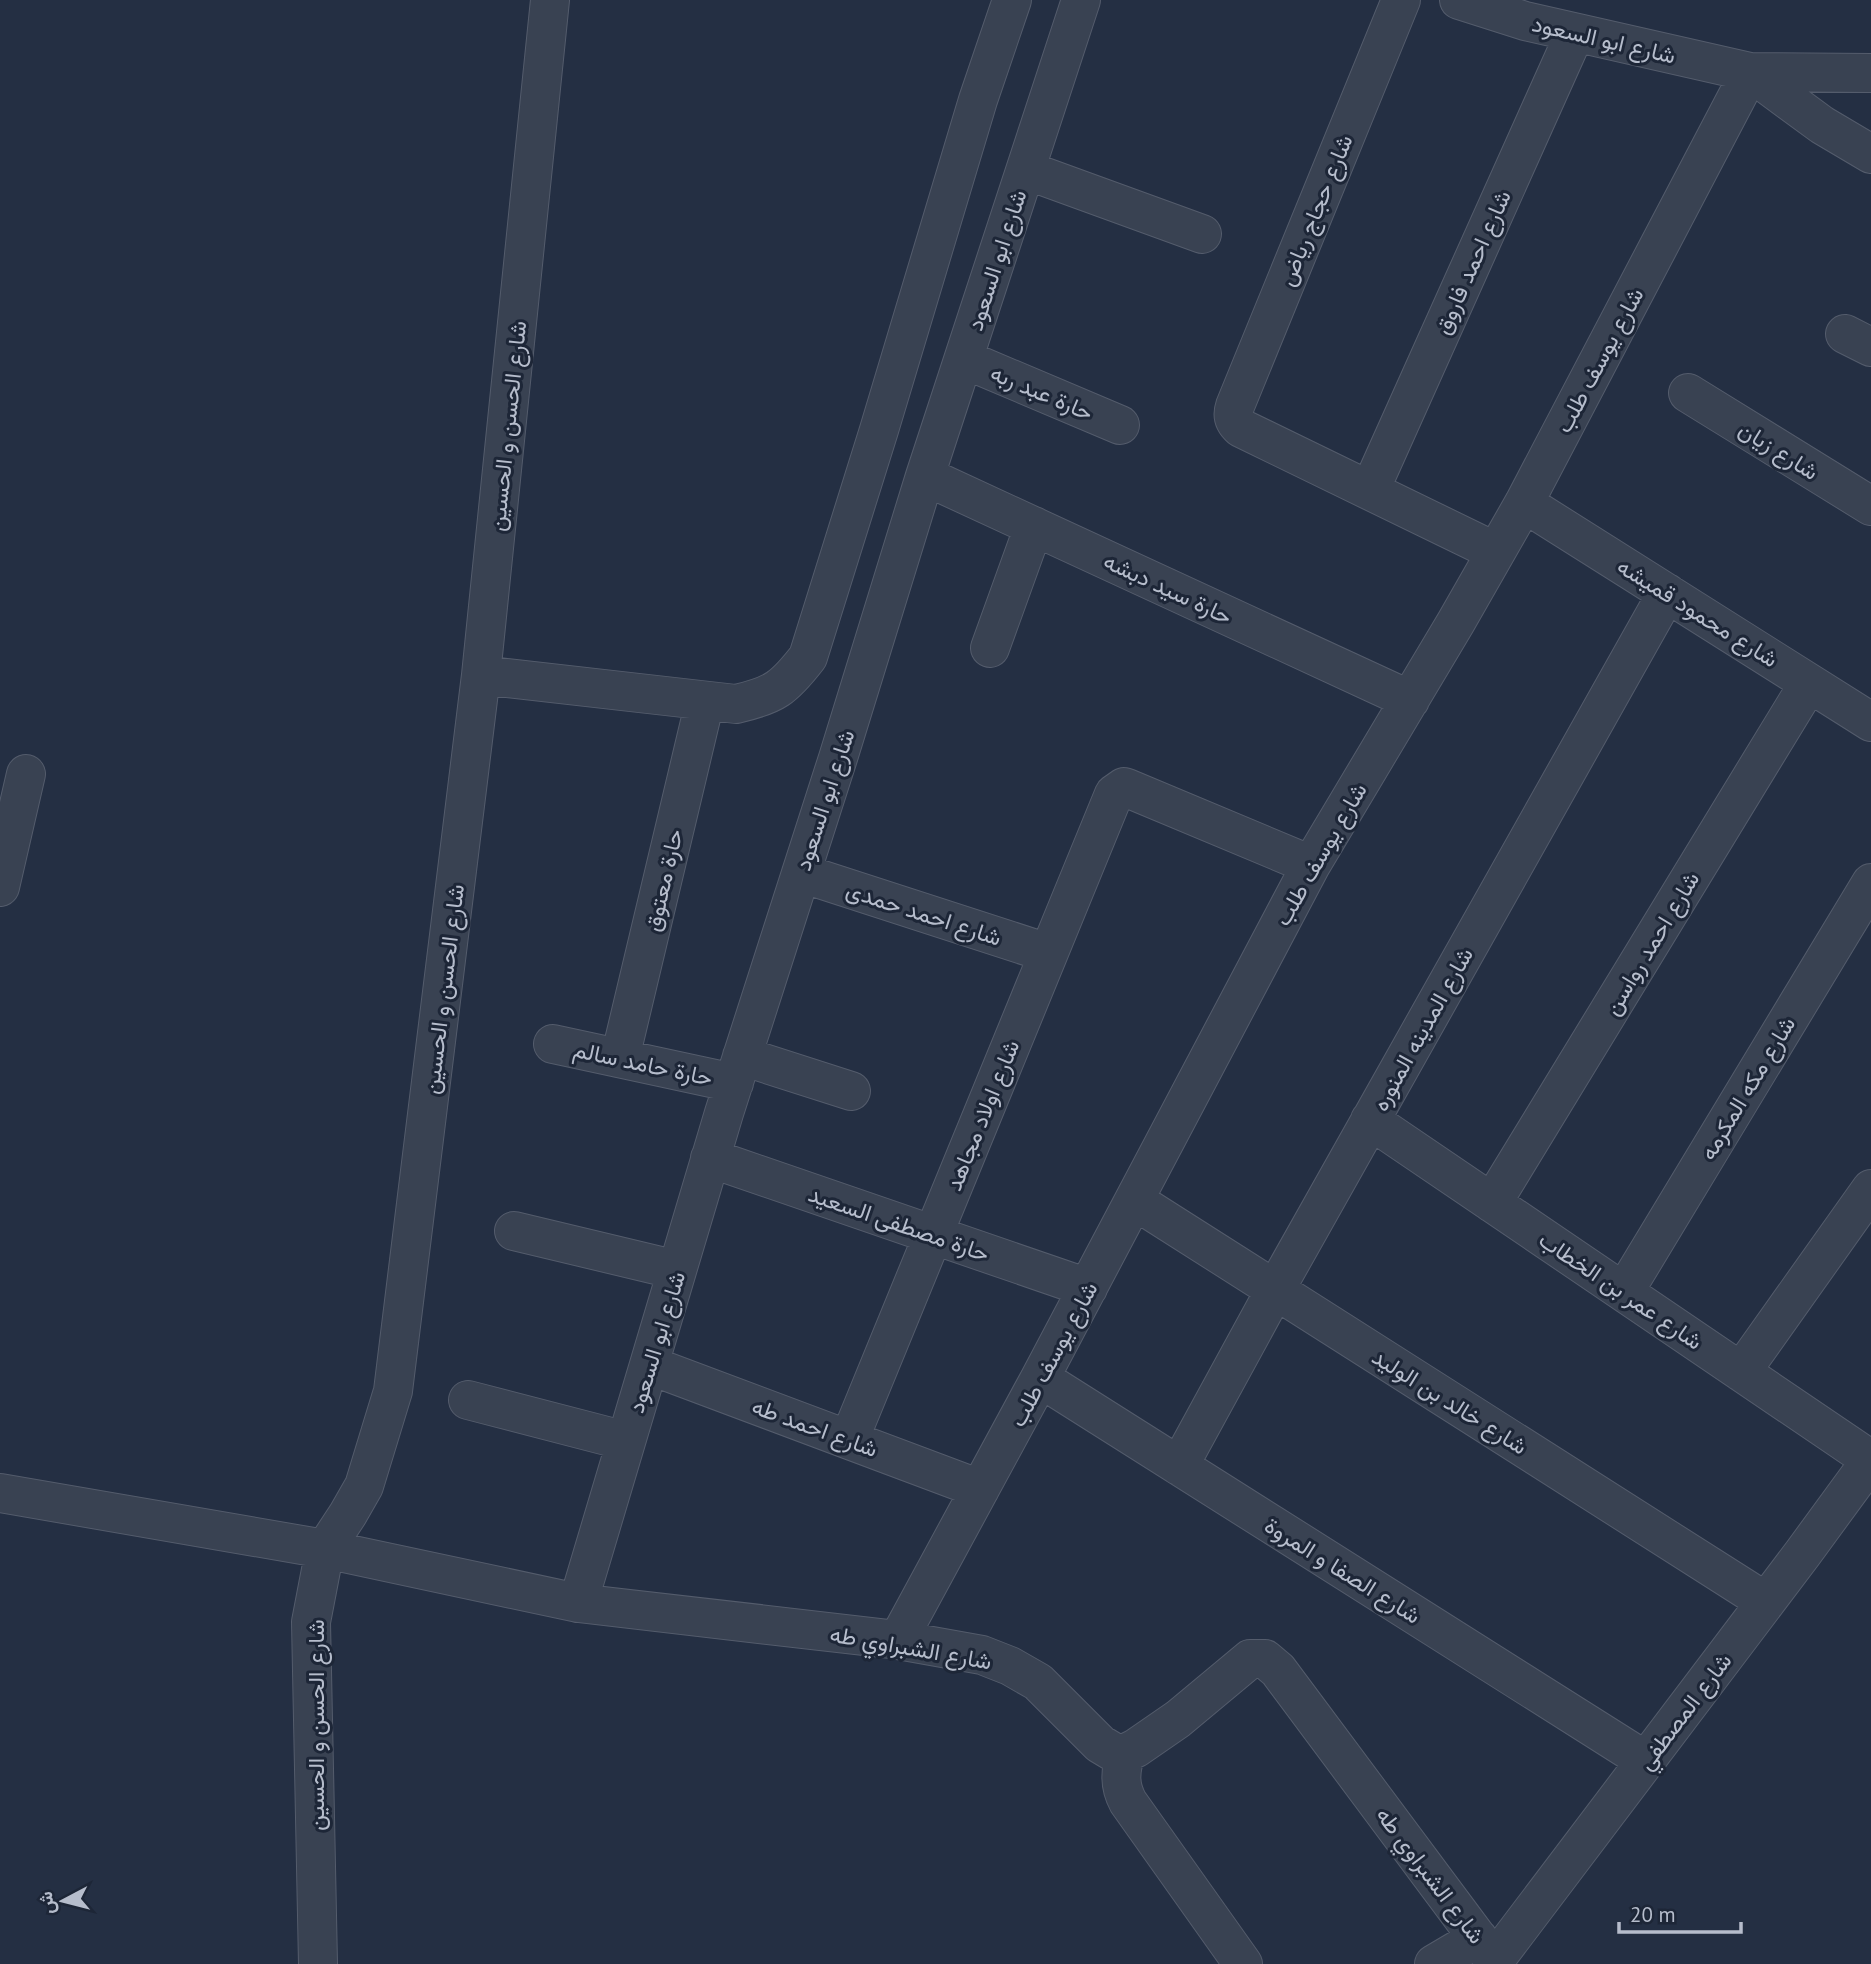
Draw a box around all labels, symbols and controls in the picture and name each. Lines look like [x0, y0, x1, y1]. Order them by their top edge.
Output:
street label: شارع ابو السعود [1529, 8, 1679, 72]
street label: شارع حجاج رياض [1271, 130, 1360, 291]
street label: شارع احمد فاروق [1427, 185, 1519, 339]
street label: شارع ابو السعود [960, 186, 1034, 335]
street label: شارع يوسف طلب [1549, 282, 1651, 439]
street label: شارع الحسن و الحسين [482, 319, 534, 533]
street label: حارة عبد ربه [986, 357, 1098, 428]
street label: شارع زيان [1733, 414, 1824, 488]
street label: حارة سيد دبشه [1099, 546, 1237, 631]
street label: شارع محمود قميشه [1611, 551, 1784, 675]
street label: شارع ابو السعود [788, 726, 862, 875]
street label: شارع يوسف طلب [1267, 777, 1374, 932]
street label: حارة معتوق [637, 826, 690, 934]
street label: شارع احمد رواسن [1597, 866, 1707, 1021]
street label: شارع احمد حمدى [842, 874, 1005, 954]
street label: شارع الحسن و الحسين [416, 882, 472, 1096]
street label: شارع المدينه المنوره [1365, 942, 1481, 1117]
street label: شارع مكه المكرمه [1693, 1011, 1803, 1166]
street label: حارة حامد سالم [570, 1034, 715, 1093]
street label: شارع اولاد مجاهد [939, 1035, 1027, 1196]
street label: حارة مصطفى السعيد [804, 1178, 993, 1269]
street label: شارع عمر بن الخطاب [1532, 1224, 1708, 1357]
street label: شارع ابو السعود [621, 1268, 693, 1417]
street label: شارع يوسف طلب [1003, 1276, 1105, 1433]
street label: شارع خالد بن الوليد [1366, 1342, 1533, 1462]
street label: شارع احمد طه [748, 1391, 882, 1465]
street label: شارع الصفا و المروة [1258, 1510, 1426, 1631]
street label: شارع الشبراوي طه [827, 1618, 994, 1680]
street label: شارع الحسن و الحسين [301, 1619, 332, 1831]
street label: شارع المصطفي [1631, 1647, 1741, 1778]
street label: شارع الشبراوي طه [1366, 1801, 1492, 1952]
north arrow [28, 1866, 98, 1936]
text: ش [33, 1890, 59, 1916]
scale bar [1619, 1890, 1742, 1934]
text: 20 m [1630, 1901, 1676, 1928]

